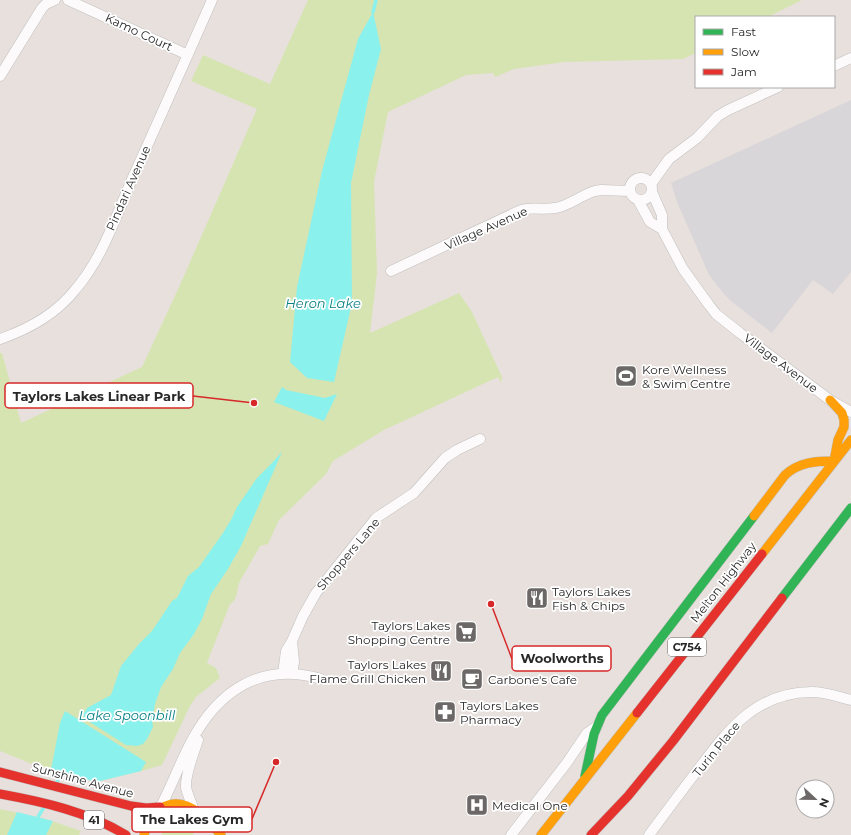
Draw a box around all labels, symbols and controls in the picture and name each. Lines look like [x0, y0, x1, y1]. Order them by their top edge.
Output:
street label: Kamo Court [103, 10, 175, 54]
legend [695, 16, 835, 88]
text: Fast [731, 24, 756, 39]
text: Slow [731, 44, 760, 59]
text: Jam [730, 64, 757, 79]
street label: Pindari Avenue [103, 143, 153, 233]
street label: Village Avenue [442, 203, 530, 253]
water label: Heron Lake [285, 295, 361, 311]
street label: Village Avenue [741, 330, 821, 396]
place label: Kore Wellness & Swim Centre [642, 362, 730, 391]
sports icon: Kore Wellness & Swim Centre [613, 363, 639, 389]
callout: Taylors Lakes Linear Park [5, 383, 193, 408]
text: Taylors Lakes Linear Park [13, 388, 186, 404]
street label: Shoppers Lane [313, 515, 383, 593]
street label: Melton Highway [687, 538, 759, 625]
place label: Taylors Lakes Fish & Chips [552, 584, 631, 613]
restaurant icon: Taylors Lakes Fish & Chips [524, 585, 550, 611]
place label: Taylors Lakes Shopping Centre [348, 618, 450, 647]
supermarket icon: Taylors Lakes Shopping Centre [453, 619, 479, 645]
road number: C754 [668, 638, 706, 656]
callout: Woolworths [512, 646, 611, 671]
text: Woolworths [520, 650, 604, 666]
place label: Taylors Lakes Flame Grill Chicken [309, 657, 426, 686]
restaurant icon: Taylors Lakes Flame Grill Chicken [428, 658, 454, 684]
cafe icon: Carbone's Cafe [459, 666, 485, 692]
place label: Carbone's Cafe [488, 672, 577, 687]
place label: Taylors Lakes Pharmacy [460, 698, 539, 727]
pharmacy icon: Taylors Lakes Pharmacy [432, 699, 458, 725]
water label: Lake Spoonbill [79, 707, 176, 723]
street label: Turin Place [689, 718, 743, 780]
street label: Sunshine Avenue [31, 759, 135, 801]
north arrow [795, 779, 835, 819]
hospital icon: Medical One [464, 792, 490, 818]
text: N [816, 796, 832, 809]
place label: Medical One [492, 798, 568, 813]
callout: The Lakes Gym [132, 807, 252, 832]
road number: 41 [84, 811, 104, 829]
text: The Lakes Gym [140, 811, 244, 827]

